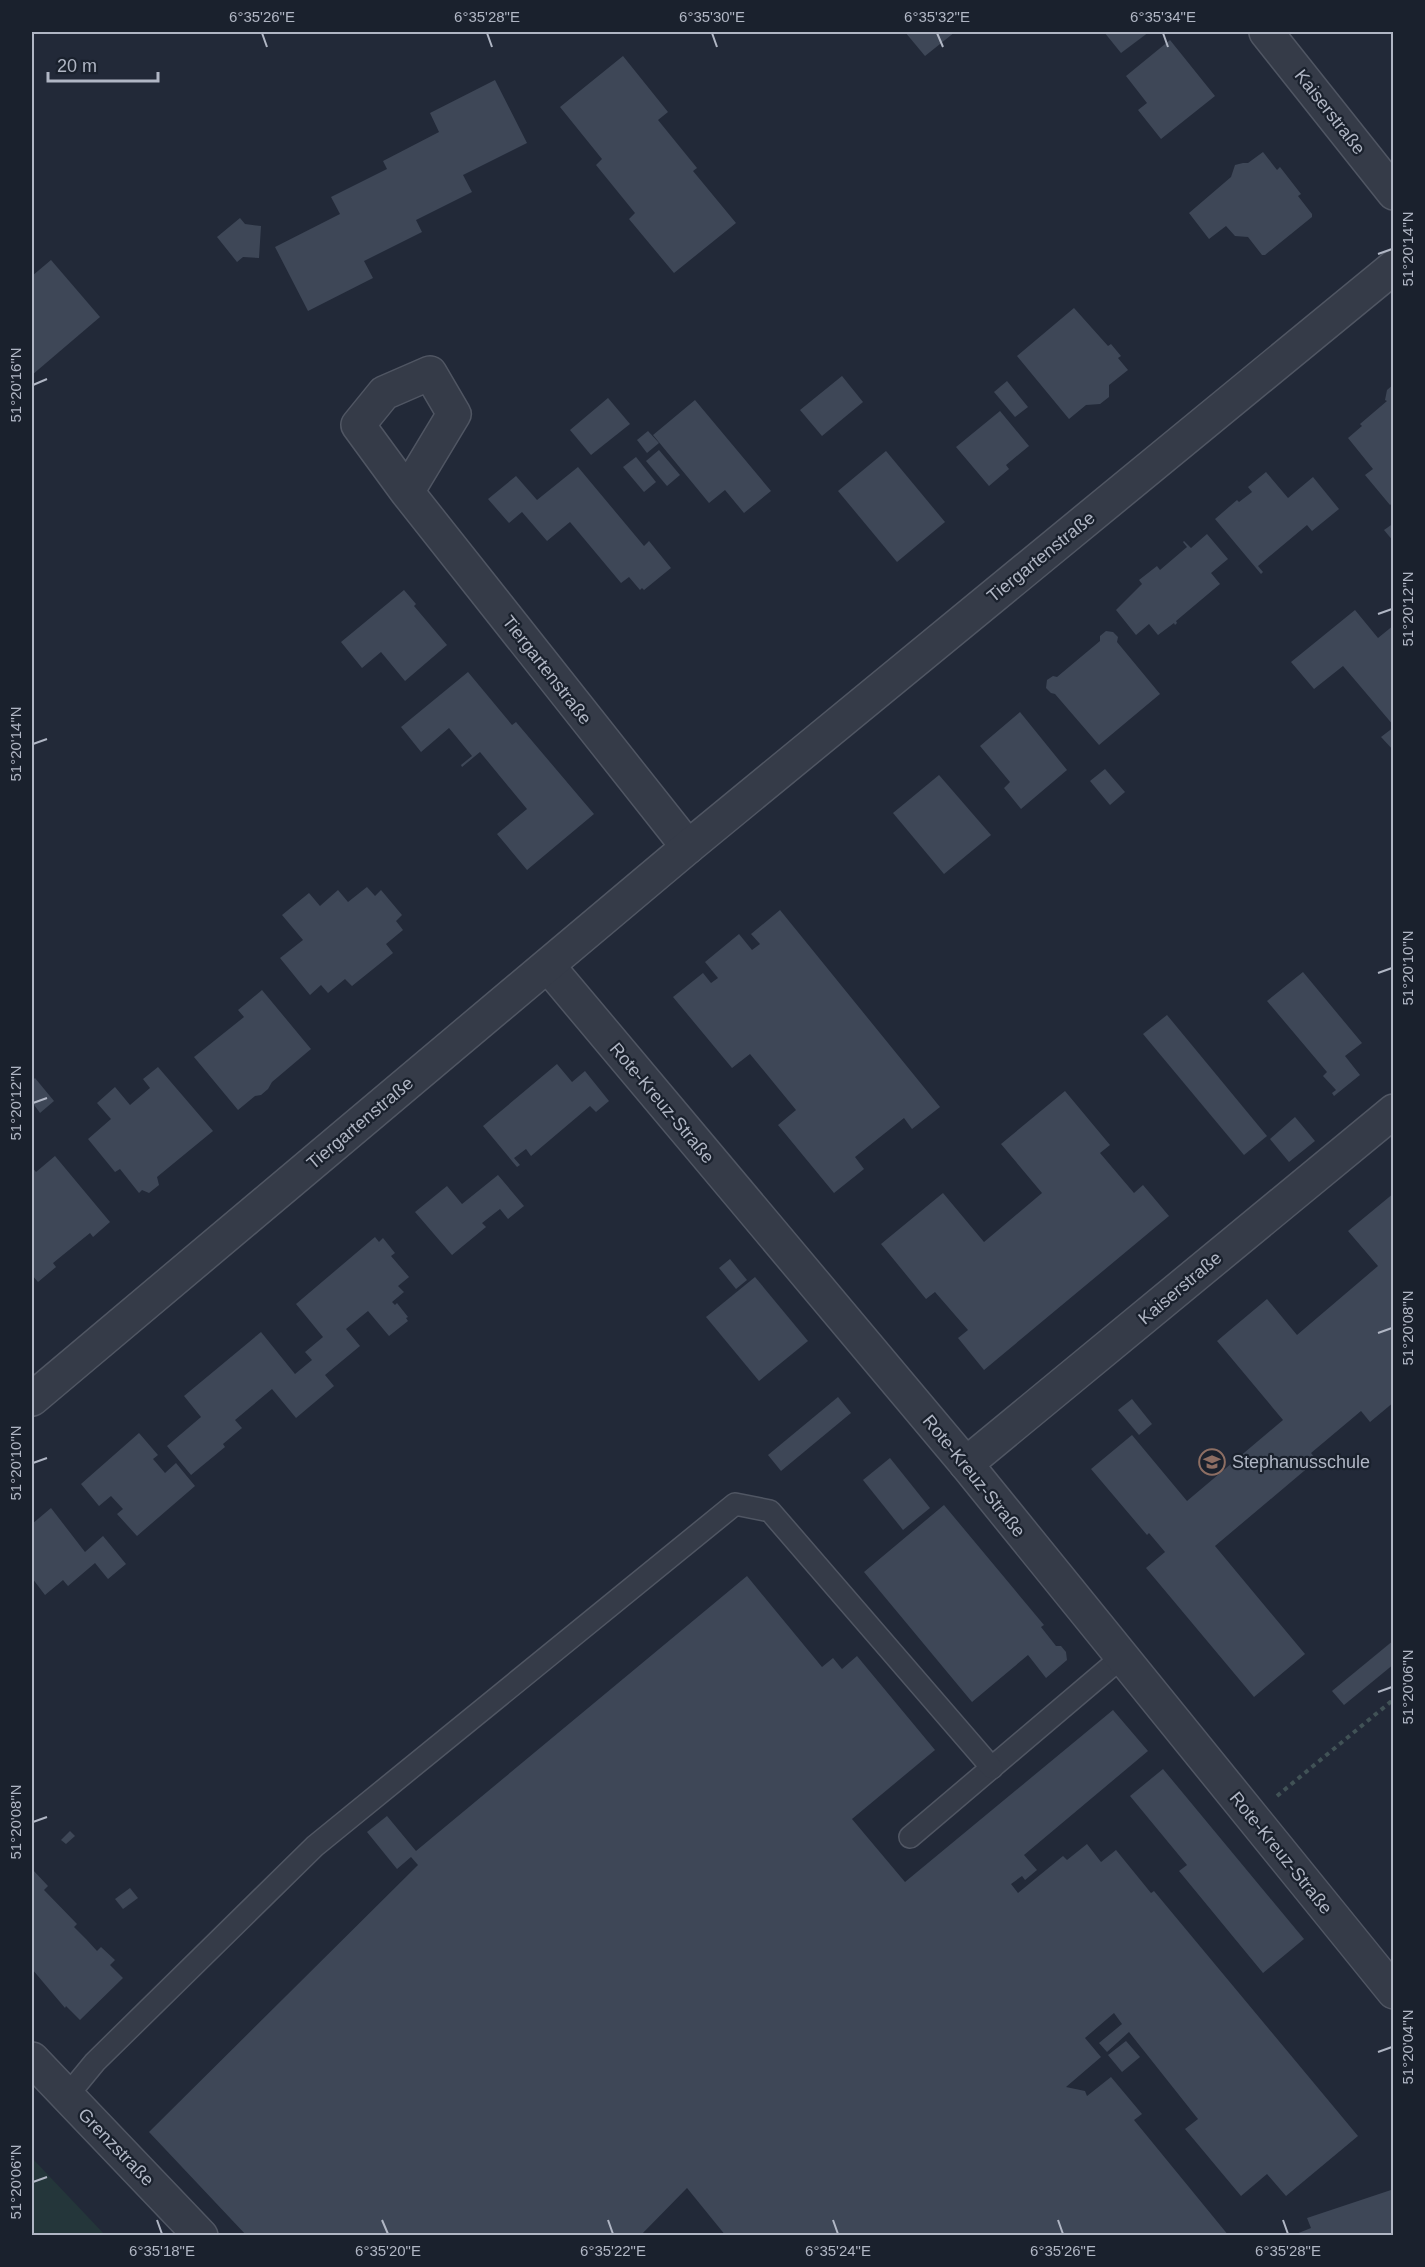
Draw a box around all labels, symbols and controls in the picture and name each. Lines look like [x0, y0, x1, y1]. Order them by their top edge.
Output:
text: 6°35'26"E [229, 8, 295, 25]
text: 6°35'28"E [454, 8, 520, 25]
text: 6°35'30"E [679, 8, 745, 25]
text: 6°35'32"E [904, 8, 970, 25]
text: 6°35'34"E [1130, 8, 1196, 25]
scale bar [48, 45, 158, 83]
text: 20 m [57, 56, 97, 76]
street label: Kaiserstraße [1291, 66, 1369, 158]
text: 51°20'14"N [1399, 211, 1416, 287]
text: 51°20'16"N [7, 347, 24, 423]
street label: Tiergartenstraße [983, 508, 1099, 606]
text: 51°20'12"N [1399, 571, 1416, 647]
street label: Tiergartenstraße [498, 612, 596, 728]
text: 51°20'14"N [7, 706, 24, 782]
text: 51°20'10"N [1399, 930, 1416, 1006]
street label: Rote-Kreuz-Straße [606, 1039, 718, 1167]
text: 51°20'12"N [7, 1065, 24, 1141]
street label: Tiergartenstraße [303, 1073, 417, 1173]
street label: Kaiserstraße [1134, 1248, 1226, 1328]
text: 51°20'08"N [1399, 1290, 1416, 1366]
street label: Rote-Kreuz-Straße [919, 1411, 1029, 1541]
text: 51°20'10"N [7, 1425, 24, 1501]
school or university icon: Stephanusschule [1197, 1447, 1227, 1477]
place label: Stephanusschule [1232, 1452, 1370, 1472]
text: 51°20'06"N [1399, 1649, 1416, 1725]
text: 51°20'08"N [7, 1784, 24, 1860]
street label: Rote-Kreuz-Straße [1226, 1788, 1336, 1918]
text: 51°20'04"N [1399, 2009, 1416, 2085]
street label: Grenzstraße [74, 2104, 158, 2190]
text: 51°20'06"N [7, 2144, 24, 2220]
text: 6°35'18"E [129, 2242, 195, 2259]
text: 6°35'20"E [355, 2242, 421, 2259]
text: 6°35'22"E [580, 2242, 646, 2259]
text: 6°35'24"E [805, 2242, 871, 2259]
text: 6°35'26"E [1030, 2242, 1096, 2259]
text: 6°35'28"E [1255, 2242, 1321, 2259]

